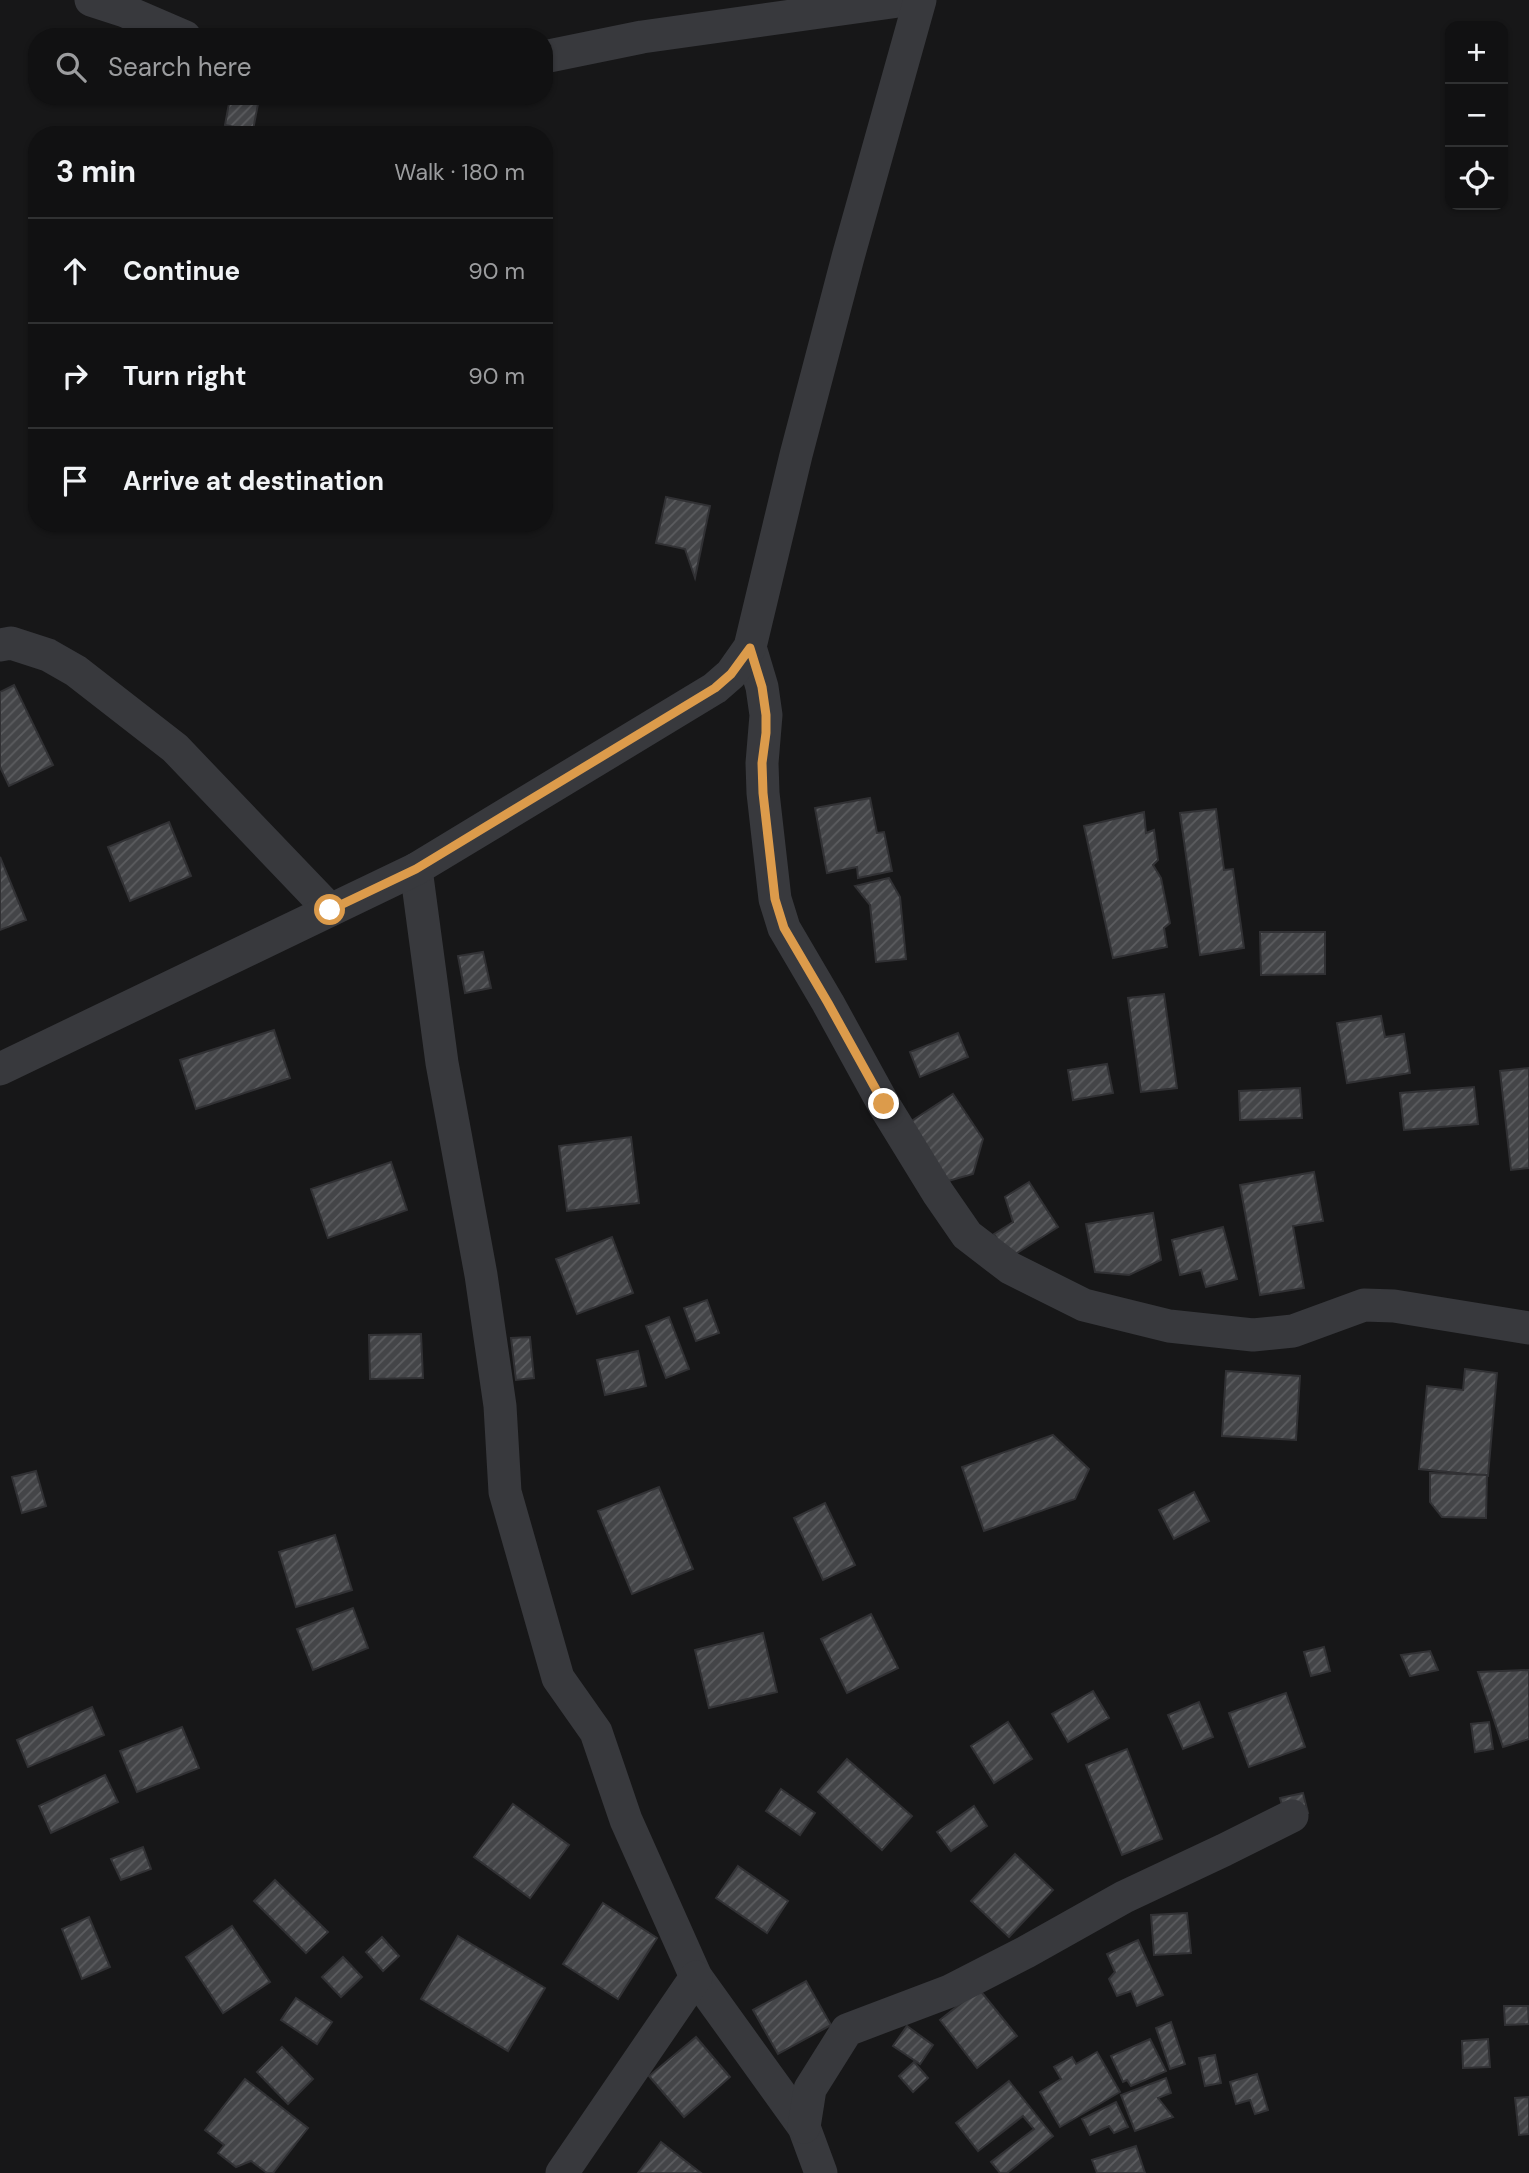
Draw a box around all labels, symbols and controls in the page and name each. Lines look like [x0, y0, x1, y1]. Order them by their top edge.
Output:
map controls [1445, 21, 1508, 210]
button: + [1445, 21, 1508, 84]
search box [28, 28, 553, 105]
icon: search [52, 48, 90, 86]
text: Search here [108, 50, 251, 84]
button: − [1445, 84, 1508, 147]
button: locate [1445, 147, 1508, 210]
text: 3 min [56, 152, 136, 191]
text: Walk · 180 m [394, 157, 525, 187]
icon: ahead [56, 252, 94, 290]
text: Continue [123, 254, 240, 288]
text: 90 m [468, 256, 525, 286]
icon: right [56, 357, 94, 395]
text: Turn right [123, 359, 247, 393]
text: 90 m [468, 361, 525, 391]
icon: arrive [56, 462, 94, 500]
text: Arrive at destination [123, 464, 384, 498]
route start [314, 894, 345, 925]
route end [868, 1088, 899, 1119]

